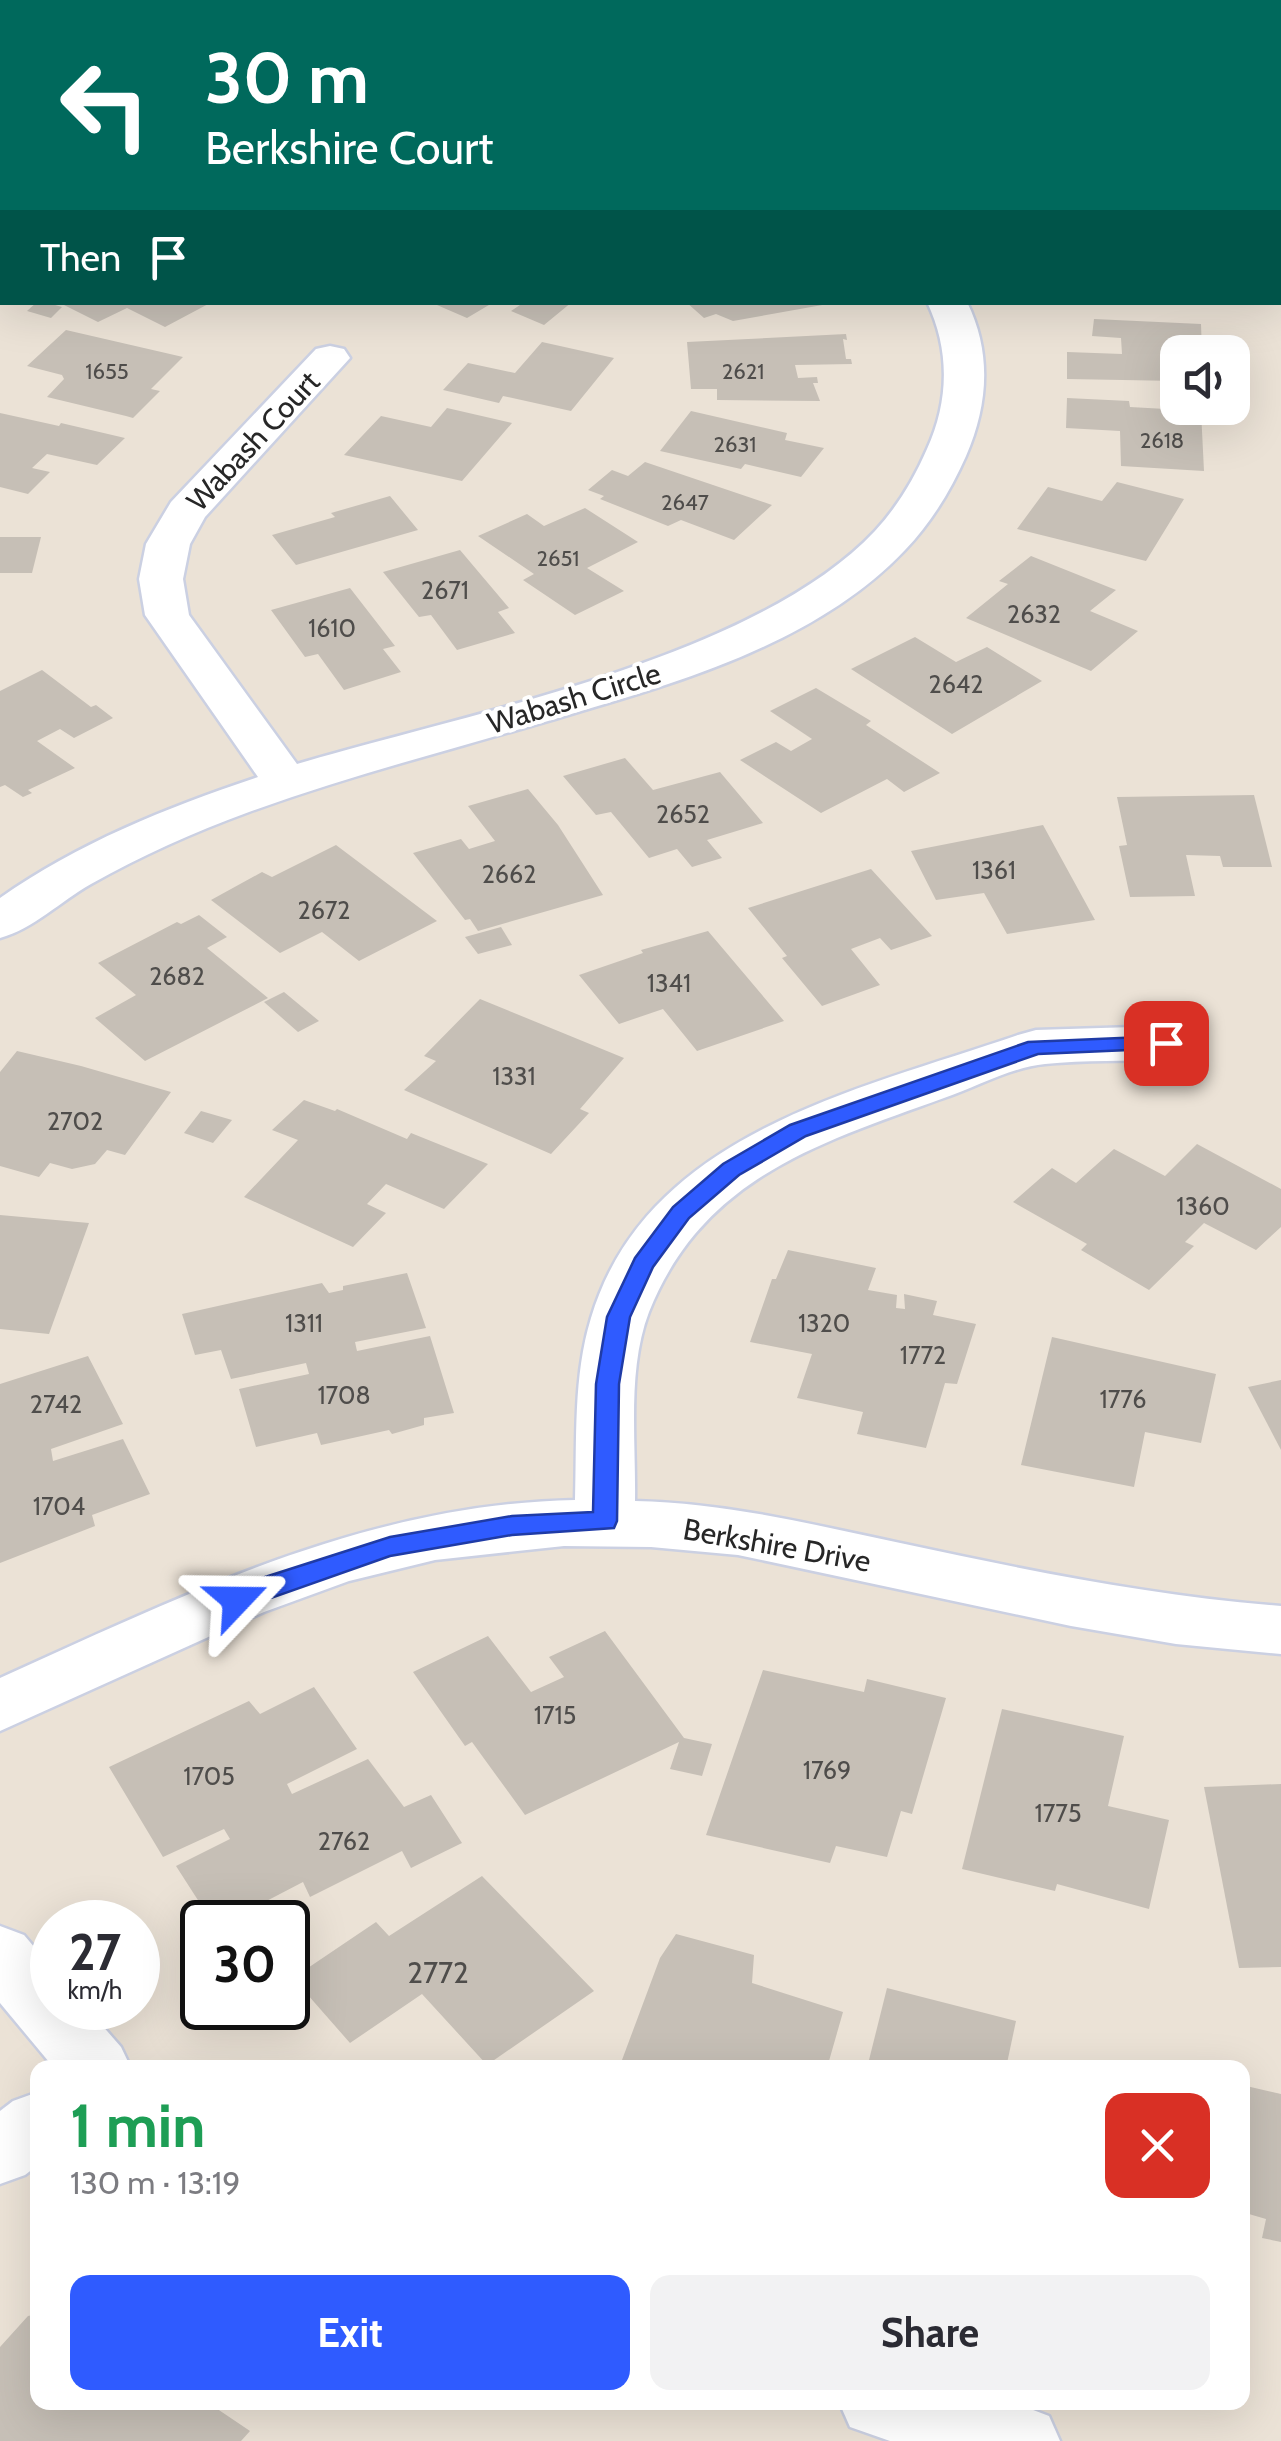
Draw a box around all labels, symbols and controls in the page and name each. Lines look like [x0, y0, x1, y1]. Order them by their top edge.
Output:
text: 30 m [205, 35, 369, 121]
icon: left [40, 40, 170, 170]
text: Berkshire Court [205, 121, 493, 175]
icon: arrive [141, 230, 196, 285]
text: Then [40, 234, 121, 281]
map controls [1160, 335, 1250, 425]
button: sound [1160, 335, 1250, 425]
house number: 1655 [85, 358, 129, 385]
house number: 2621 [722, 358, 764, 385]
street label: Wabash Court [179, 363, 327, 519]
house number: 2618 [1140, 427, 1184, 454]
house number: 2631 [713, 431, 757, 458]
house number: 2647 [661, 489, 709, 516]
house number: 2651 [536, 545, 580, 572]
house number: 2671 [421, 575, 469, 605]
house number: 2632 [1007, 599, 1061, 629]
house number: 1610 [308, 613, 356, 643]
street label: Wabash Circle [483, 654, 665, 742]
house number: 2642 [929, 669, 983, 699]
house number: 2652 [656, 799, 710, 829]
house number: 1361 [972, 855, 1016, 885]
house number: 2662 [482, 859, 536, 889]
house number: 2672 [298, 895, 350, 925]
house number: 2682 [149, 961, 205, 991]
house number: 1341 [647, 968, 691, 998]
pin [1124, 1001, 1209, 1086]
icon: arrive [1139, 1016, 1194, 1071]
house number: 1331 [492, 1061, 536, 1091]
house number: 2702 [47, 1106, 103, 1136]
house number: 1360 [1176, 1191, 1230, 1221]
house number: 1311 [285, 1308, 323, 1338]
house number: 1320 [798, 1308, 850, 1338]
house number: 1772 [900, 1340, 946, 1370]
house number: 1708 [317, 1380, 371, 1410]
house number: 1776 [1100, 1384, 1146, 1414]
house number: 2742 [30, 1389, 82, 1419]
house number: 1704 [33, 1491, 85, 1521]
street label: Berkshire Drive [680, 1510, 874, 1580]
position arrow [185, 1548, 289, 1652]
house number: 1715 [534, 1700, 576, 1730]
house number: 1769 [803, 1755, 851, 1785]
house number: 1705 [183, 1761, 235, 1791]
house number: 1775 [1035, 1798, 1081, 1828]
house number: 2762 [318, 1826, 370, 1856]
speed limit sign: 30 [180, 1900, 310, 2030]
text: 27 [69, 1922, 121, 1983]
house number: 2772 [407, 1954, 469, 1991]
text: km/h [68, 1975, 122, 2005]
text: 1 min [70, 2089, 205, 2162]
button: close [1105, 2093, 1210, 2198]
text: 130 m · 13:19 [70, 2163, 240, 2202]
button: Exit [70, 2275, 630, 2390]
button: Share [650, 2275, 1210, 2390]

